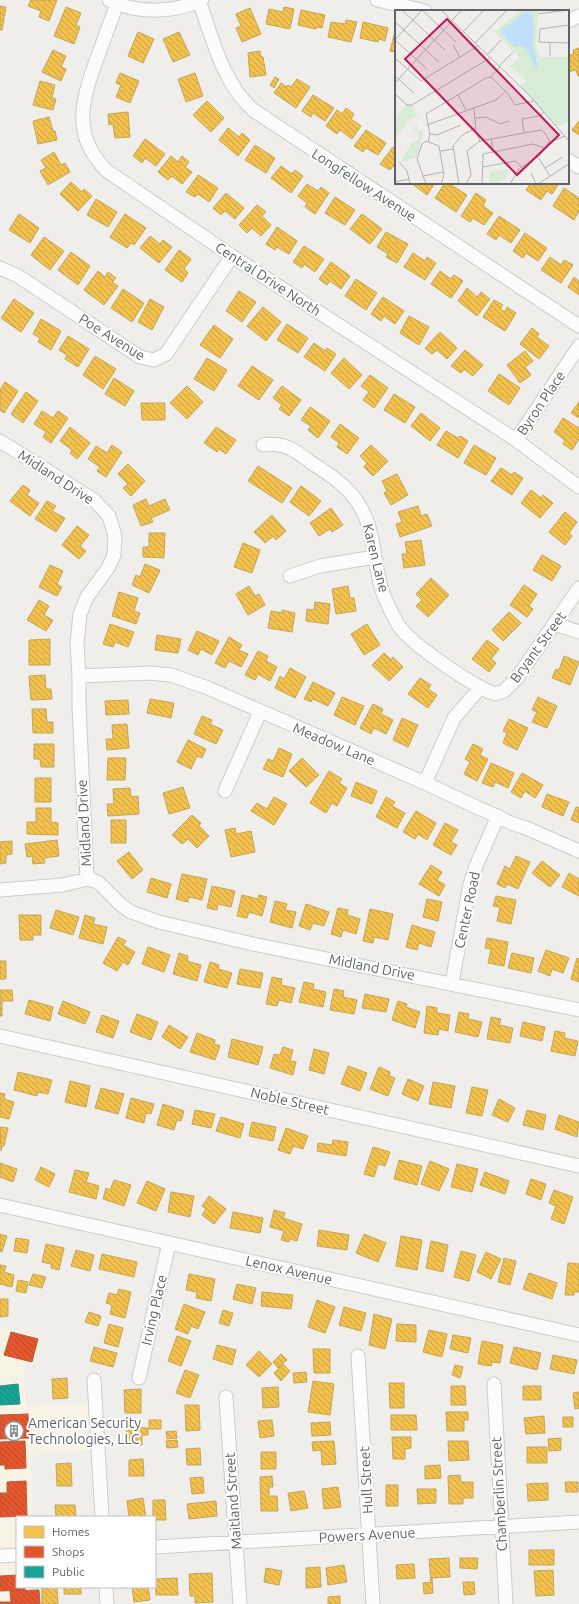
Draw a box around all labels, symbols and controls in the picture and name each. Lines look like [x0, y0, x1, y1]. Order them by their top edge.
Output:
inset map [395, 10, 569, 184]
street label: Longfellow Avenue [309, 145, 419, 225]
street label: Central Drive North [212, 239, 324, 319]
street label: Poe Avenue [76, 310, 148, 364]
street label: Byron Place [514, 368, 568, 438]
street label: Midland Drive [15, 447, 97, 507]
street label: Karen Lane [360, 522, 392, 594]
street label: Bryant Street [507, 608, 570, 686]
street label: Meadow Lane [291, 720, 377, 768]
street label: Midland Drive [74, 779, 94, 867]
street label: Center Road [451, 870, 483, 950]
street label: Midland Drive [328, 951, 416, 983]
street label: Noble Street [249, 1084, 331, 1118]
street label: Lenox Avenue [244, 1252, 334, 1288]
street label: Irving Place [138, 1273, 170, 1347]
place label: American Security Technologies, LLC [28, 1415, 141, 1447]
building icon: American Security Technologies, LLC [3, 1420, 25, 1442]
street label: Chamberlin Street [488, 1436, 510, 1552]
street label: Hull Street [356, 1445, 376, 1514]
street label: Maitland Street [222, 1451, 244, 1550]
legend [16, 1516, 156, 1588]
street label: Powers Avenue [318, 1524, 416, 1546]
text: Homes [52, 1525, 90, 1538]
text: Shops [52, 1545, 84, 1558]
text: Public [52, 1565, 85, 1578]

